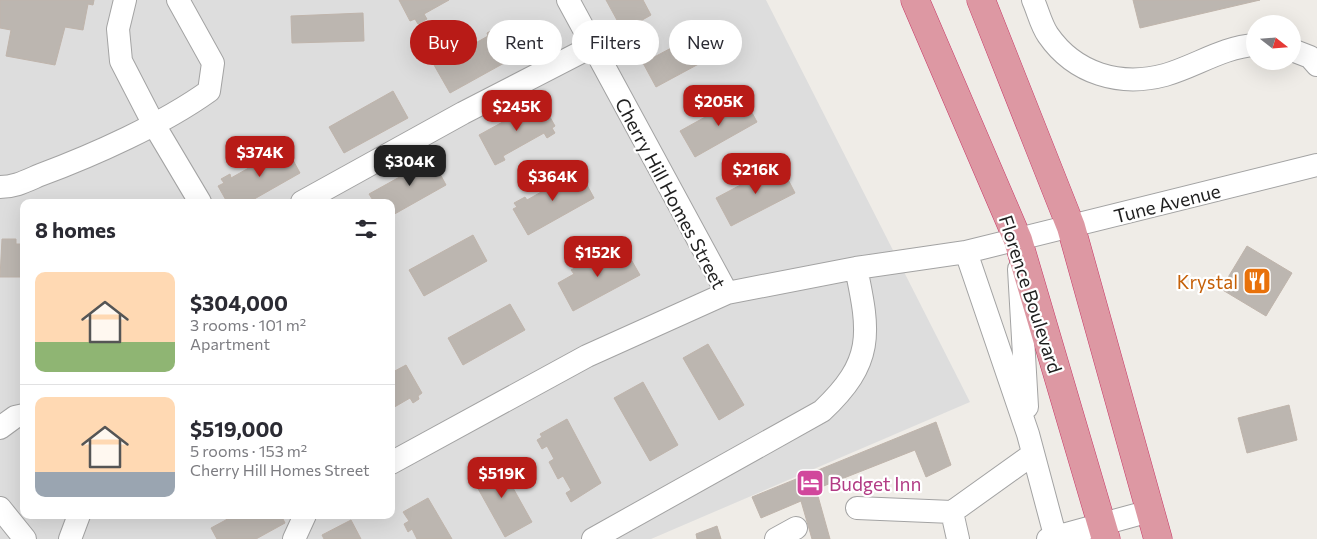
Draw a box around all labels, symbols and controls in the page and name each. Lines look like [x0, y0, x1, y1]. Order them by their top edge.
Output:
north arrow [1246, 15, 1301, 70]
map controls [1246, 15, 1301, 70]
chip: Buy [410, 20, 477, 65]
chip: Rent [487, 20, 562, 65]
chip: Filters [572, 20, 659, 65]
chip: New [669, 20, 742, 65]
pin: $205K [684, 84, 754, 127]
pin: $245K [482, 90, 552, 132]
text: $205K [694, 91, 744, 110]
street label: Cherry Hill Homes Street [611, 93, 731, 293]
text: $245K [493, 96, 541, 115]
pin: $374K [225, 136, 295, 178]
text: $374K [236, 142, 284, 161]
pin: $304K [375, 144, 445, 187]
text: $304K [385, 151, 435, 170]
pin: $216K [721, 152, 791, 195]
text: $216K [733, 159, 779, 178]
pin: $364K [518, 160, 588, 202]
text: $364K [528, 166, 578, 185]
street label: Tune Avenue [1111, 179, 1223, 227]
street label: Florence Boulevard [995, 212, 1067, 376]
icon: filters [352, 215, 380, 243]
text: 8 homes [35, 217, 116, 242]
pin: $152K [563, 236, 633, 278]
text: $152K [575, 242, 621, 261]
restaurant icon: Krystal [1242, 266, 1272, 296]
place label: Krystal [1177, 270, 1238, 293]
text: $304,000 [190, 290, 288, 315]
icon: home [75, 292, 135, 352]
text: 3 rooms · 101 m² [190, 315, 306, 334]
text: Apartment [190, 334, 270, 353]
text: $519,000 [190, 416, 283, 441]
icon: home [75, 417, 135, 477]
text: 5 rooms · 153 m² [190, 441, 307, 460]
pin: $519K [467, 456, 537, 499]
text: Cherry Hill Homes Street [190, 460, 370, 479]
text: $519K [479, 463, 525, 482]
hotel icon: Budget Inn [795, 468, 825, 498]
place label: Budget Inn [829, 472, 921, 495]

